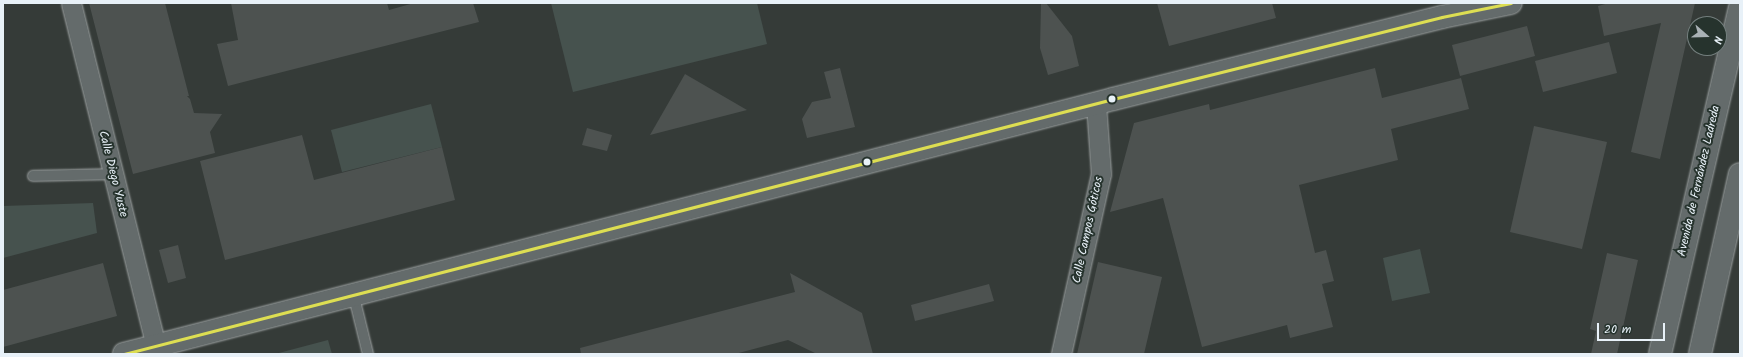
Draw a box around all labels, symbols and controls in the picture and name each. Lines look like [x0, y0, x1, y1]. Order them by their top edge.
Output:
north arrow [1687, 16, 1727, 56]
text: N [1708, 33, 1727, 46]
unlabelled marker [1107, 94, 1117, 104]
street label: Avenida de Fernández Ladreda [1675, 104, 1723, 258]
street label: Calle Diego Yuste [95, 129, 131, 219]
unlabelled marker [862, 157, 872, 167]
street label: Calle Campos Góticos [1070, 175, 1106, 285]
scale bar [1599, 315, 1667, 341]
text: 20 m [1604, 320, 1631, 339]

